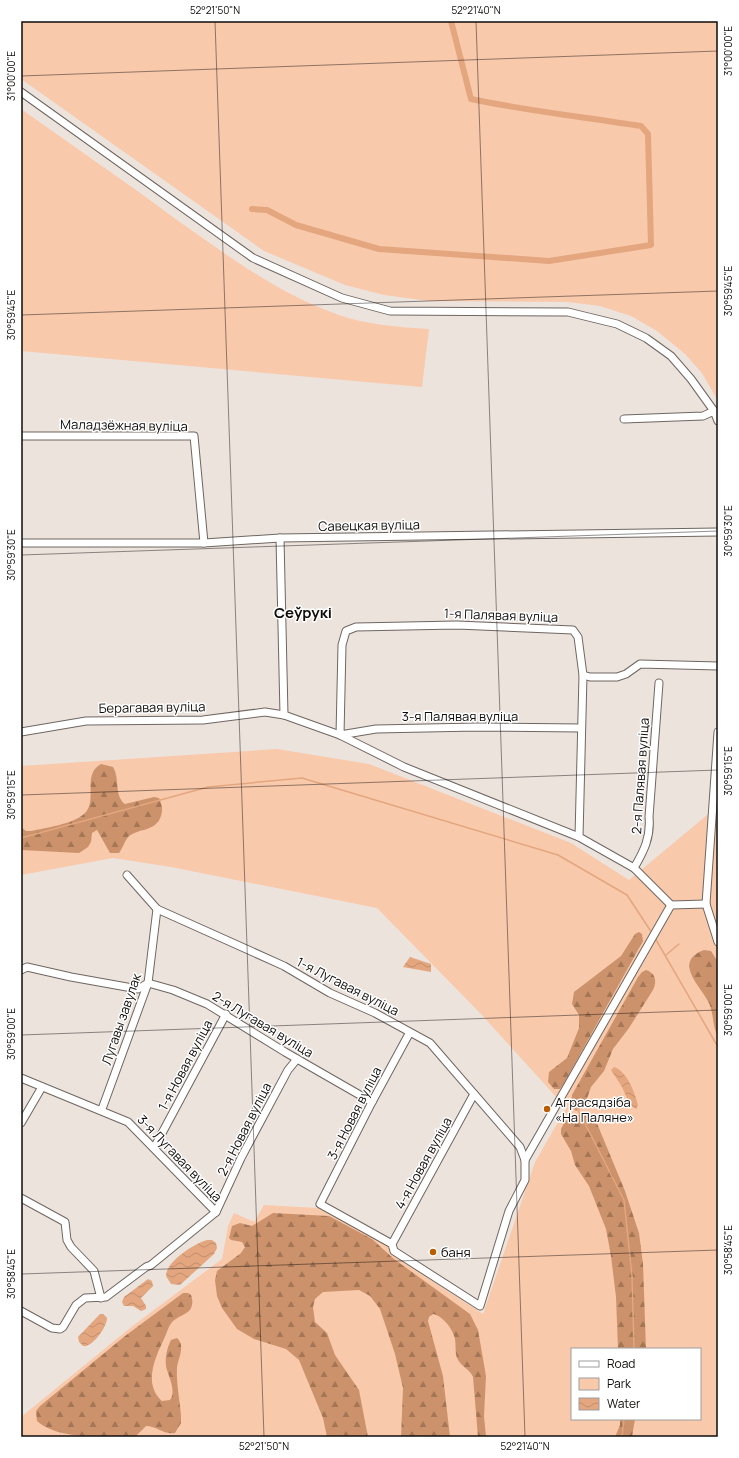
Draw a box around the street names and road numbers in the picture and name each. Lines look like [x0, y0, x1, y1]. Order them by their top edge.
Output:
street label: Маладзёжная вуліца [60, 415, 188, 435]
street label: Савецкая вуліца [318, 515, 420, 535]
street label: 1-я Палявая вуліца [443, 604, 559, 626]
street label: Берагавая вуліца [99, 697, 205, 717]
street label: 3-я Палявая вуліца [402, 707, 518, 725]
street label: 2-я Палявая вуліца [627, 717, 653, 835]
street label: 1-я Лугавая вуліца [294, 952, 402, 1020]
street label: Лугавы завулак [97, 970, 145, 1067]
street label: 2-я Лугавая вуліца [209, 987, 317, 1061]
street label: 1-я Новая вуліца [154, 1017, 216, 1113]
street label: 3-я Новая вуліца [323, 1063, 385, 1163]
street label: 2-я Новая вуліца [213, 1079, 275, 1179]
street label: 3-я Лугавая вуліца [134, 1110, 226, 1206]
street label: 4-я Новая вуліца [390, 1114, 456, 1212]

